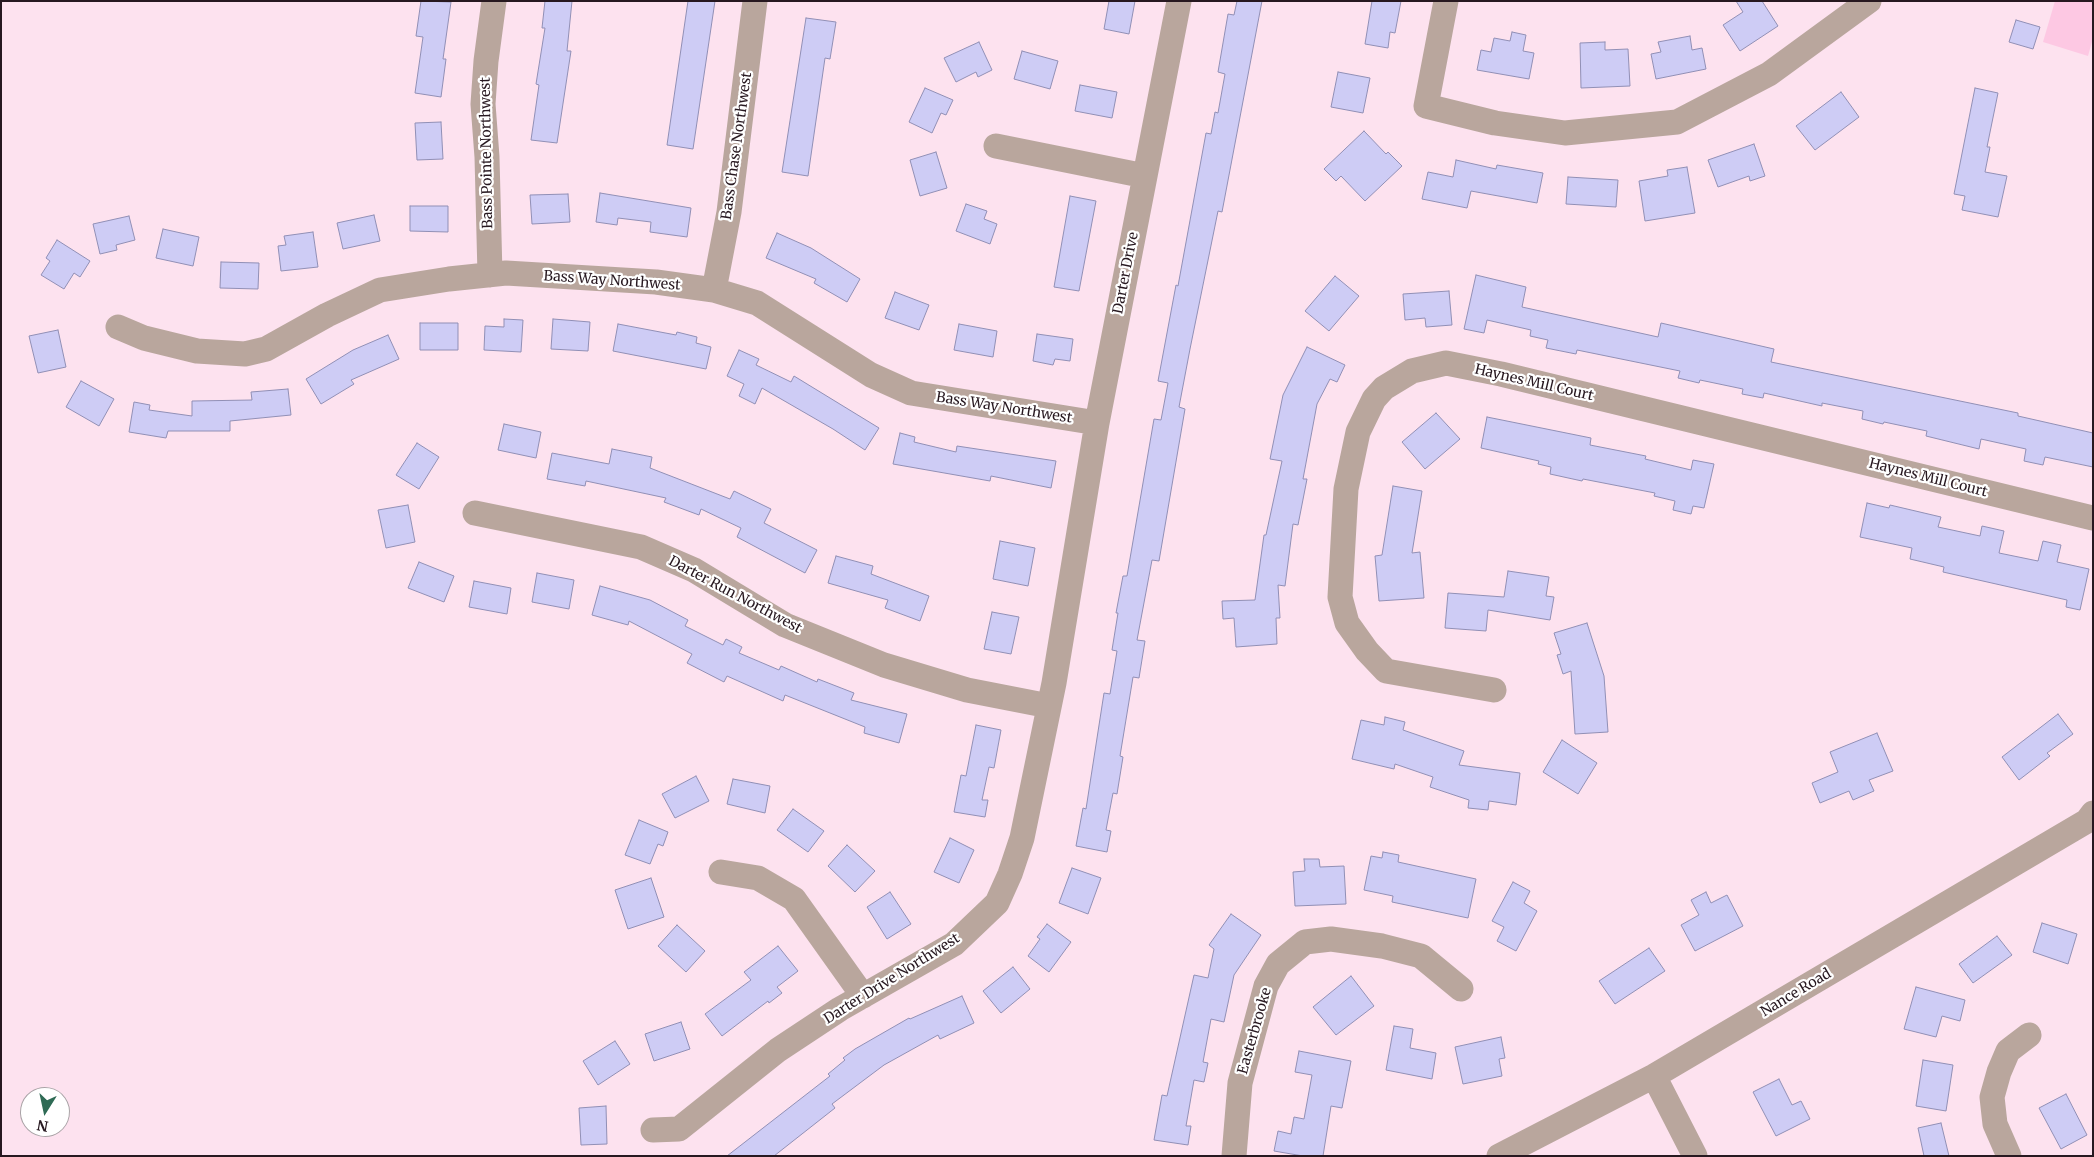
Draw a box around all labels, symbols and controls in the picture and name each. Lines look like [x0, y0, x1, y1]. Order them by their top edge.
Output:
street label: Bass Chase Northwest [718, 71, 756, 221]
street label: Bass Pointe Northwest [477, 77, 497, 229]
street label: Darter Drive [1110, 231, 1142, 315]
street label: Bass Way Northwest [543, 268, 681, 294]
street label: Haynes Mill Court [1473, 361, 1595, 405]
street label: Bass Way Northwest [935, 389, 1073, 427]
street label: Haynes Mill Court [1867, 455, 1989, 501]
street label: Darter Run Northwest [666, 553, 804, 637]
street label: Darter Drive Northwest [821, 930, 963, 1028]
street label: Nance Road [1758, 965, 1834, 1021]
street label: Easterbrooke [1235, 986, 1275, 1076]
north arrow [20, 1087, 70, 1137]
text: N [36, 1116, 50, 1136]

